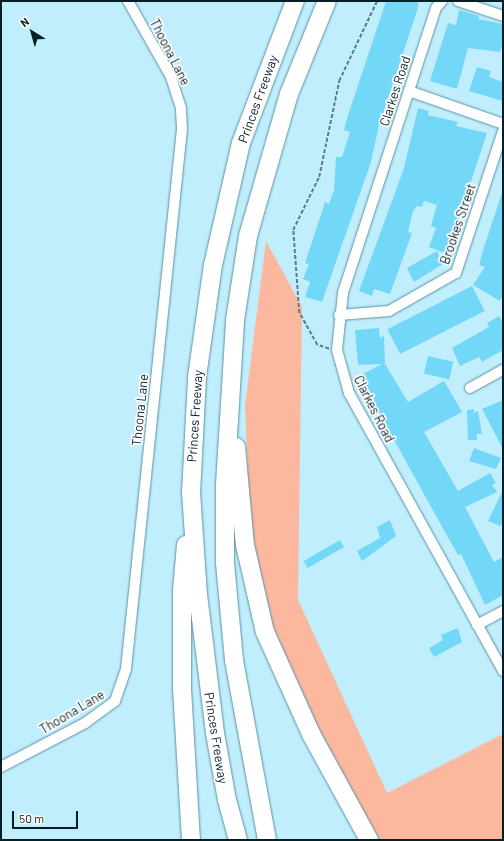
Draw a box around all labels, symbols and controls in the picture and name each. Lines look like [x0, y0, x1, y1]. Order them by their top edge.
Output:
north arrow [12, 12, 52, 52]
text: N [18, 15, 31, 29]
street label: Thoona Lane [147, 16, 193, 88]
street label: Princes Freeway [235, 53, 281, 145]
street label: Clarkes Road [376, 54, 414, 128]
street label: Brookes Street [437, 182, 479, 266]
street label: Princes Freeway [184, 369, 206, 463]
street label: Thoona Lane [128, 373, 152, 447]
street label: Clarkes Road [350, 373, 398, 445]
street label: Thoona Lane [37, 687, 107, 737]
street label: Princes Freeway [201, 691, 231, 785]
scale bar [14, 803, 80, 829]
text: 50 m [19, 811, 44, 825]

